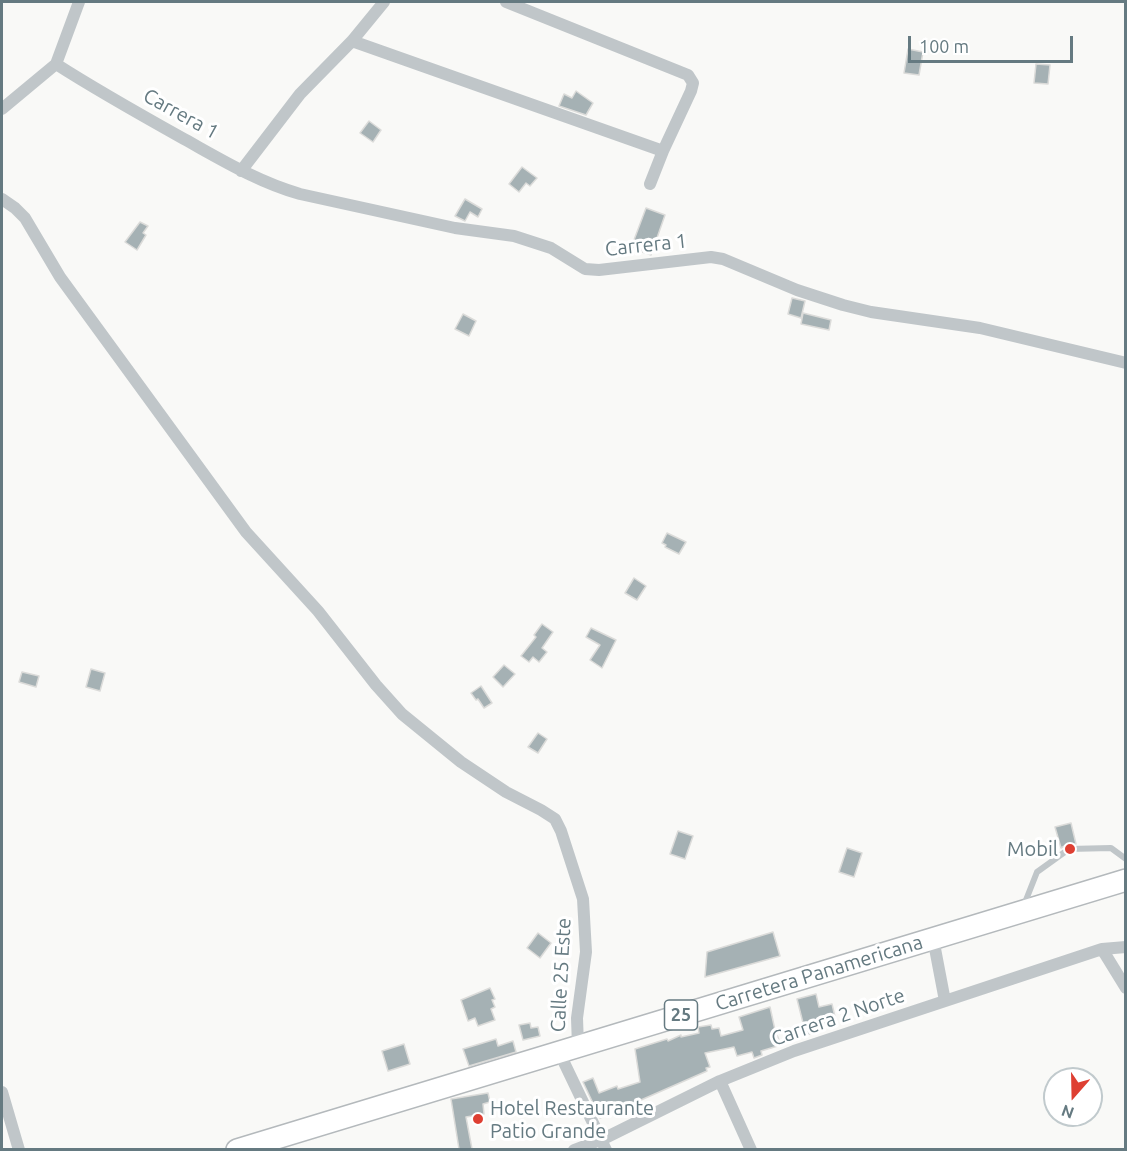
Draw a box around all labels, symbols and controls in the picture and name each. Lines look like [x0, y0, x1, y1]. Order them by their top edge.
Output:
scale bar [911, 24, 1076, 62]
text: 100 m [919, 36, 969, 56]
street label: Carrera 1 [139, 84, 223, 144]
street label: Carrera 1 [604, 229, 688, 261]
place label: Mobil [1007, 837, 1058, 861]
marker: Mobil [1063, 842, 1077, 856]
street label: Calle 25 Este [546, 917, 576, 1033]
street label: Carretera Panamericana [712, 930, 926, 1016]
street label: Carrera 2 Norte [768, 983, 908, 1051]
road number: 25 [664, 1000, 698, 1030]
north arrow [1043, 1067, 1103, 1127]
place label: Hotel Restaurante Patio Grande [490, 1096, 654, 1143]
text: N [1059, 1102, 1076, 1123]
marker: Hotel Restaurante Patio Grande [471, 1112, 485, 1126]

